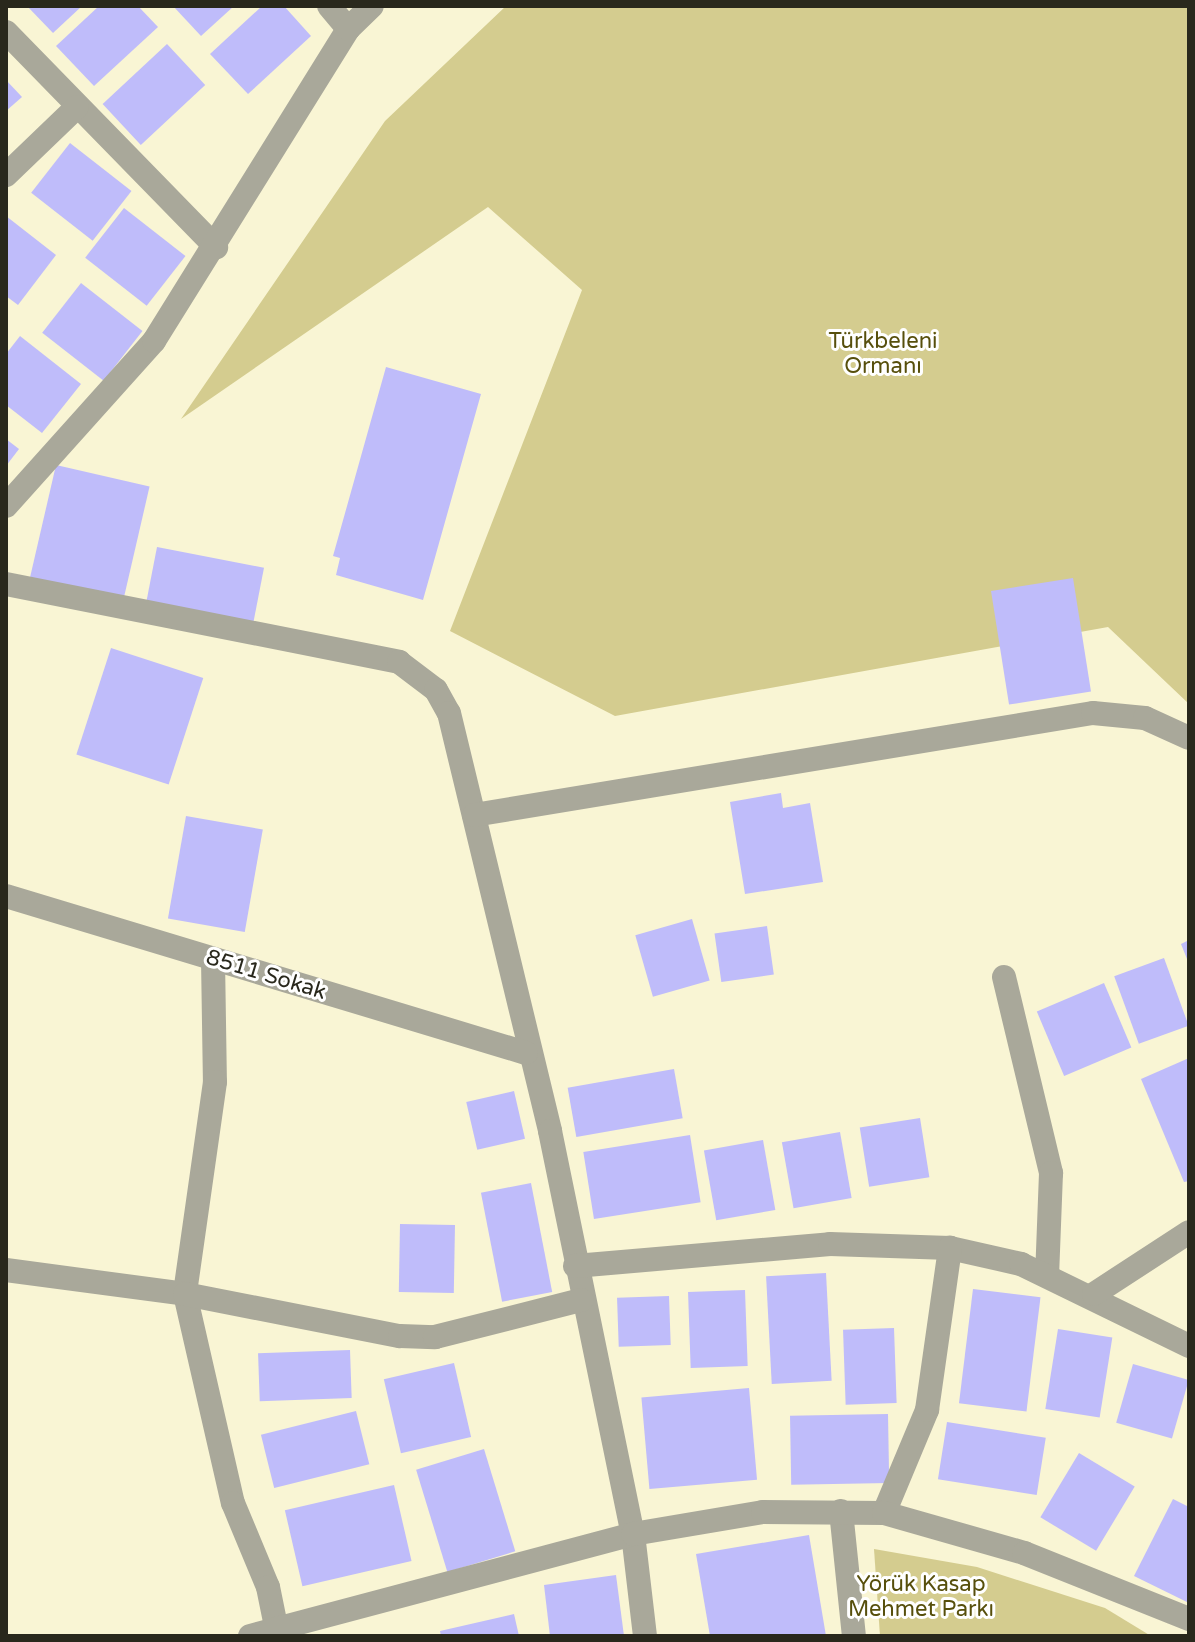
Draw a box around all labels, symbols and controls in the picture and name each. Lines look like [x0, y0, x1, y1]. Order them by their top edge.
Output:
park label: Türkbeleni Ormanı [828, 328, 938, 380]
street label: 8511 Sokak [203, 944, 329, 1006]
park label: Yörük Kasap Mehmet Parkı [848, 1571, 994, 1622]

